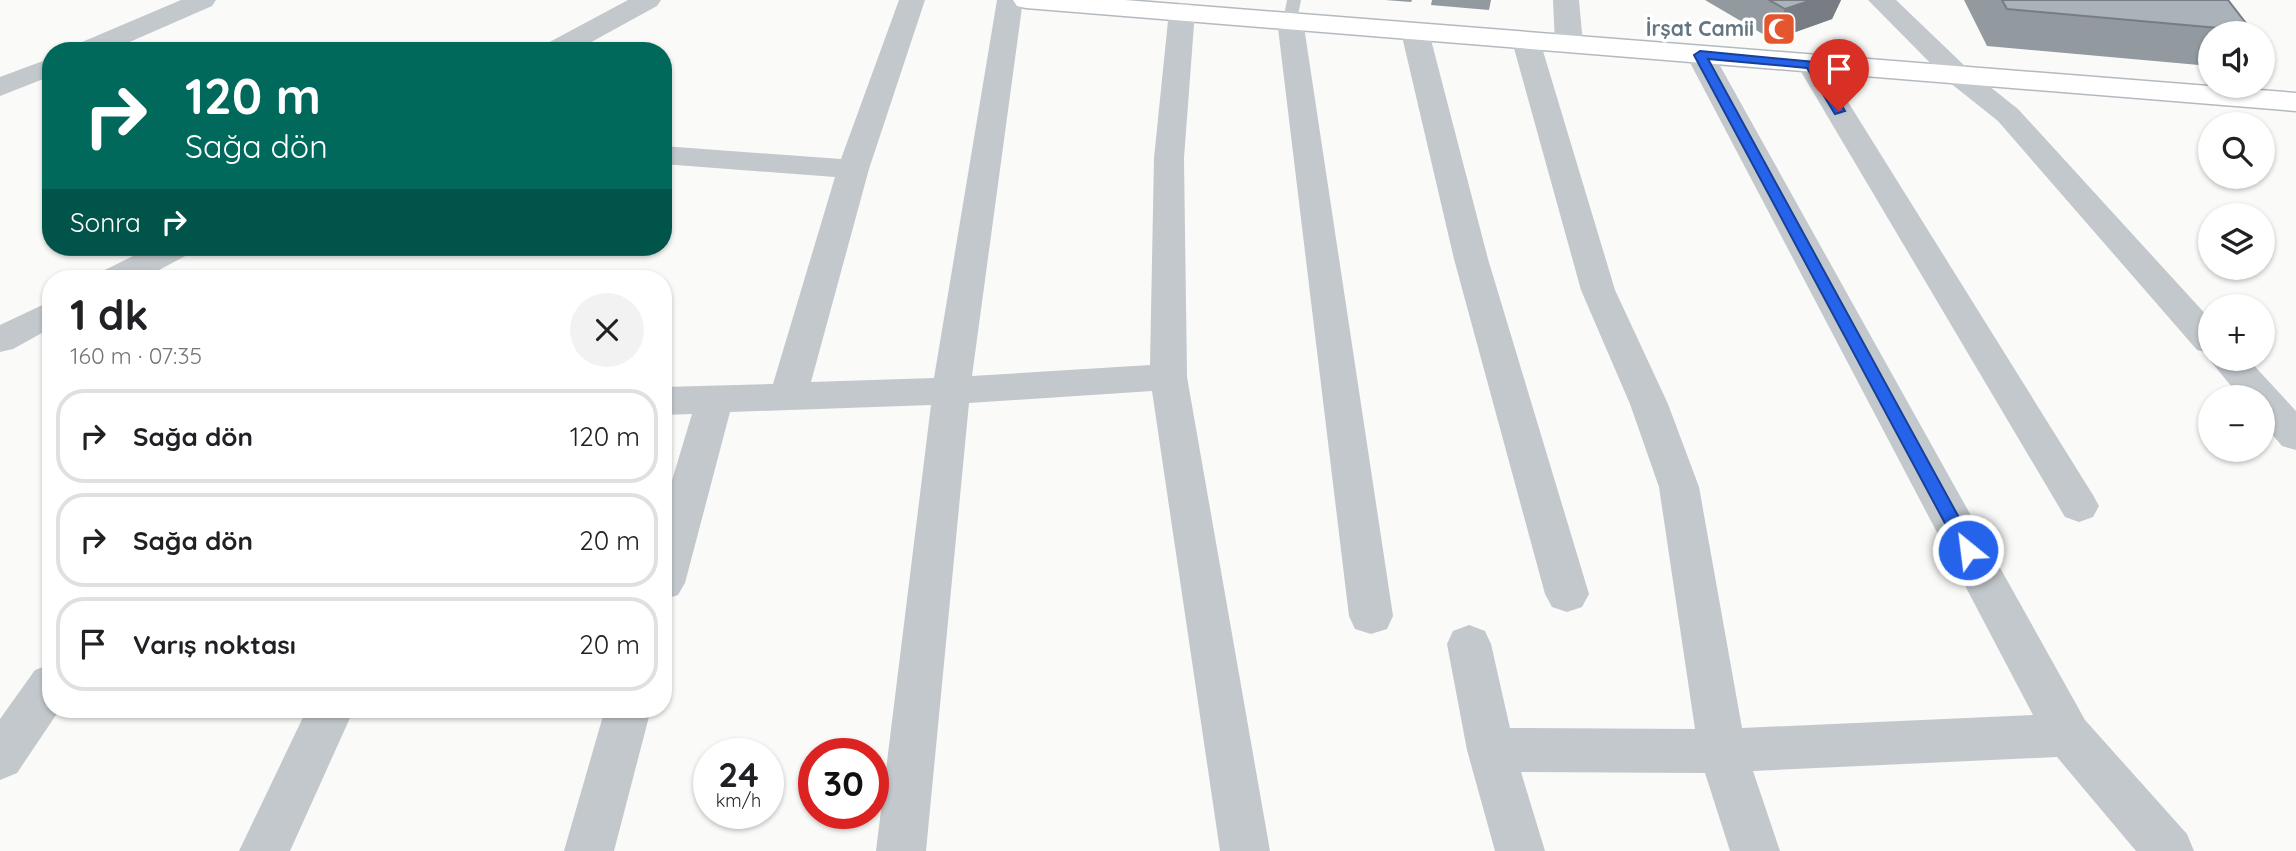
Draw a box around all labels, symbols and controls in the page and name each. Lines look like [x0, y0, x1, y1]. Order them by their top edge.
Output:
mosque icon: İrşat Camii [1760, 10, 1798, 48]
place label: İrşat Camii [1646, 15, 1754, 41]
map controls [2198, 21, 2275, 462]
button: sound [2198, 21, 2275, 98]
pin [1809, 39, 1869, 111]
icon: arrive [1820, 50, 1858, 88]
text: 120 m [185, 65, 321, 126]
icon: right [70, 70, 161, 161]
button: search [2198, 112, 2275, 189]
text: Sağa dön [185, 126, 328, 166]
icon: right [155, 203, 193, 241]
button: layers [2198, 203, 2275, 280]
text: Sonra [70, 206, 141, 239]
text: 1 dk [70, 288, 148, 341]
button: close [570, 293, 644, 367]
button: + [2198, 294, 2275, 371]
text: 160 m · 07:35 [70, 341, 202, 370]
button: − [2198, 385, 2275, 462]
icon: right [74, 417, 112, 455]
text: Sağa dön [133, 420, 253, 453]
text: 120 m [570, 420, 640, 453]
position arrow [1931, 513, 2005, 587]
icon: right [74, 521, 112, 559]
text: Sağa dön [133, 524, 253, 557]
text: 20 m [579, 524, 640, 557]
icon: arrive [74, 625, 112, 663]
text: Varış noktası [133, 628, 296, 661]
text: 20 m [579, 628, 640, 661]
speed limit sign: 30 [798, 738, 889, 829]
text: 24 [718, 752, 759, 796]
text: km/h [716, 789, 761, 812]

